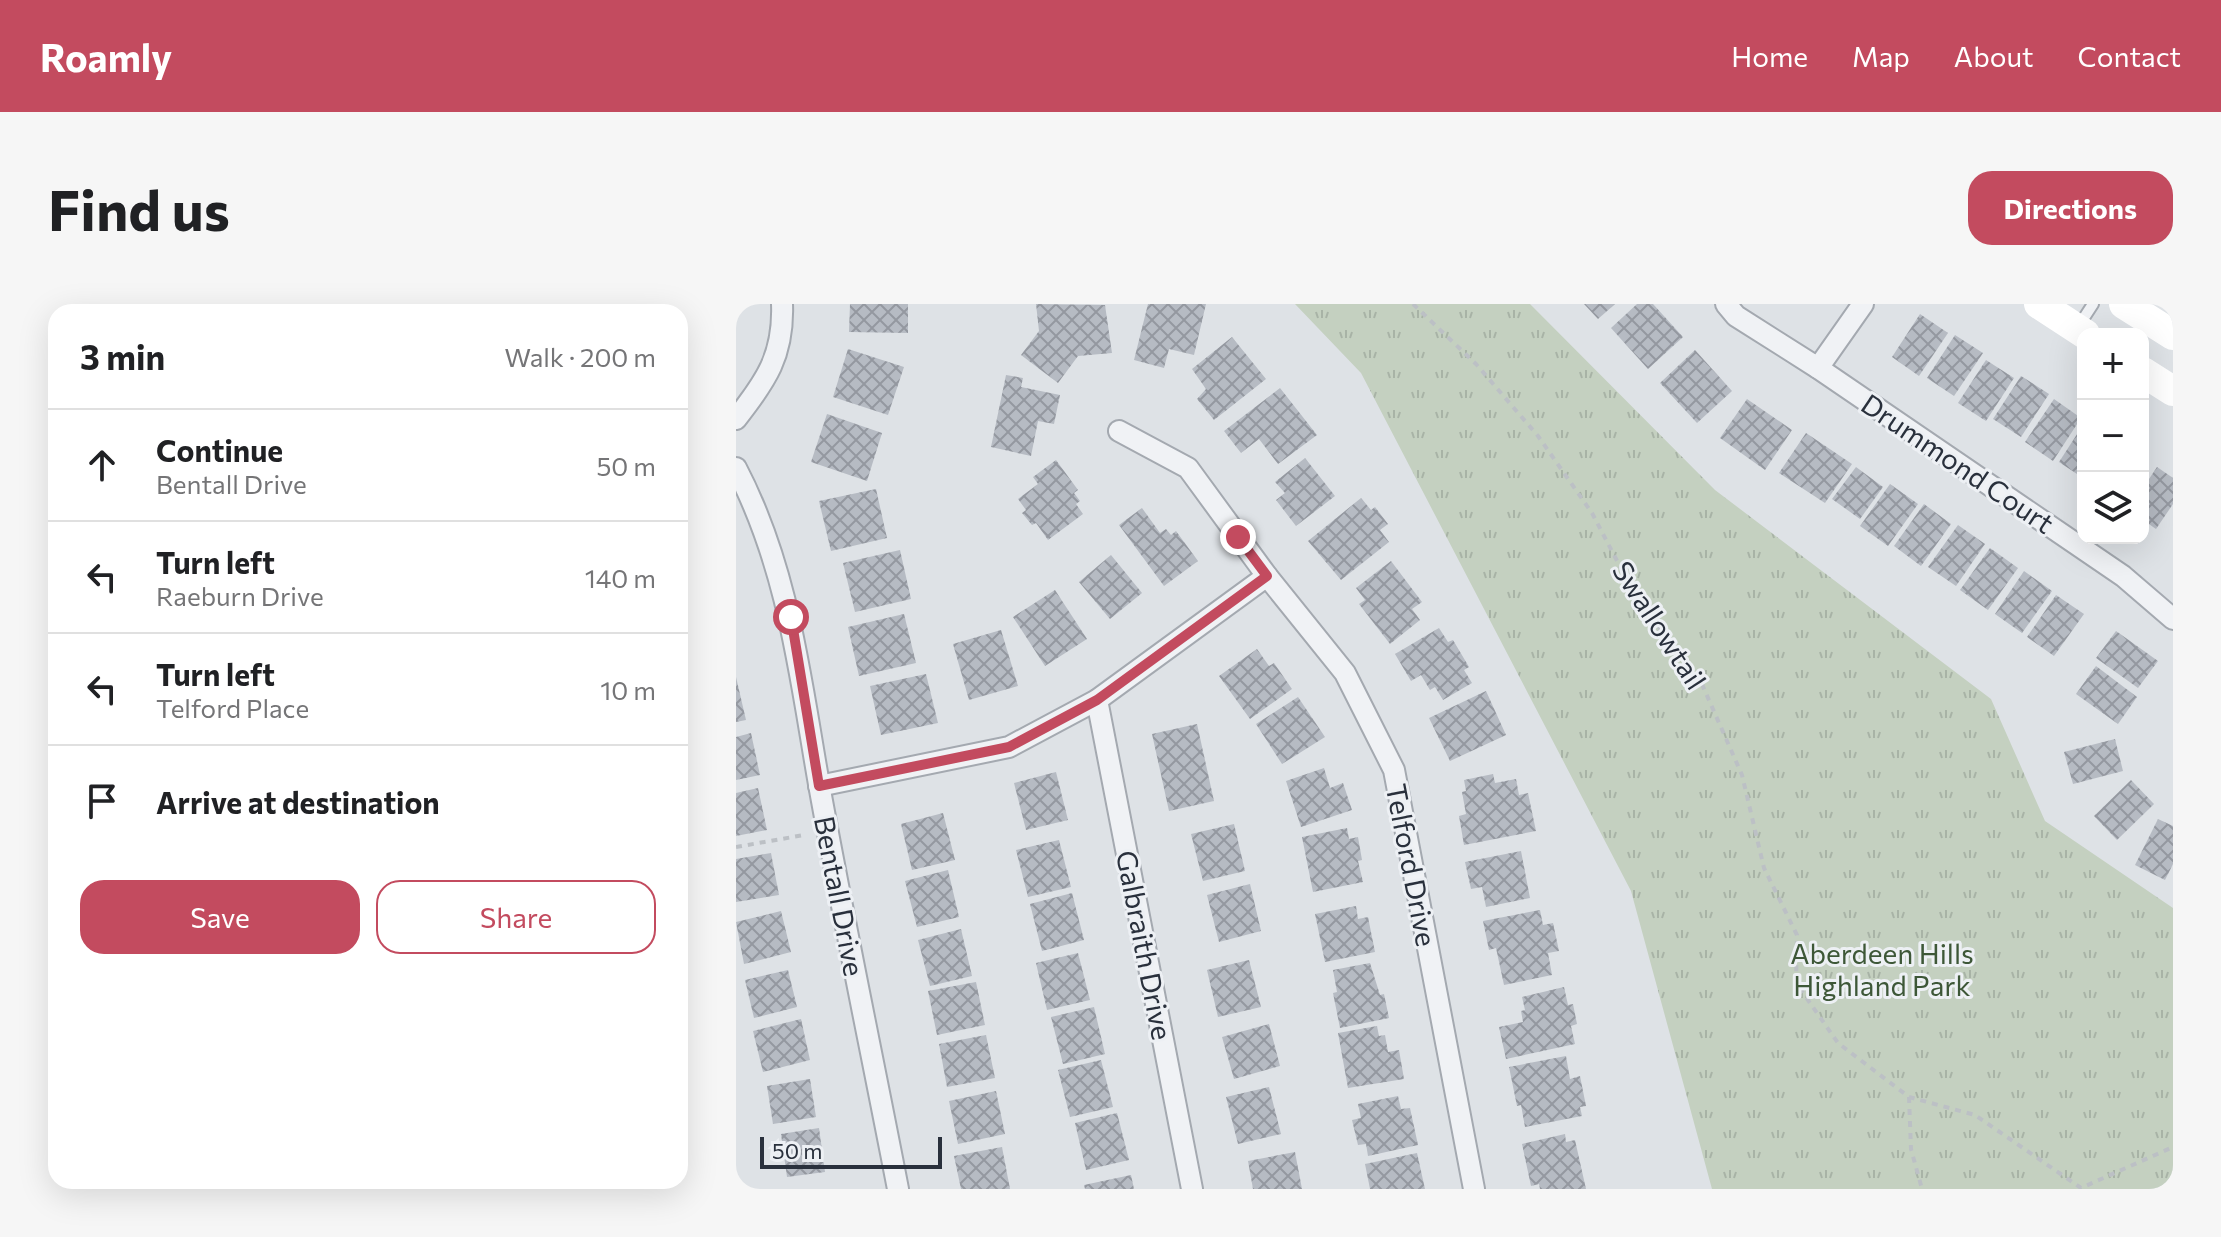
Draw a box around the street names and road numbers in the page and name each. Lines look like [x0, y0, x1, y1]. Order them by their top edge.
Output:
street label: Drummond Court [1855, 386, 2061, 540]
street label: Swallowtail [1606, 555, 1714, 695]
street label: Telford Drive [1380, 781, 1444, 949]
street label: Bentall Drive [808, 813, 872, 979]
street label: Galbraith Drive [1110, 847, 1180, 1043]

